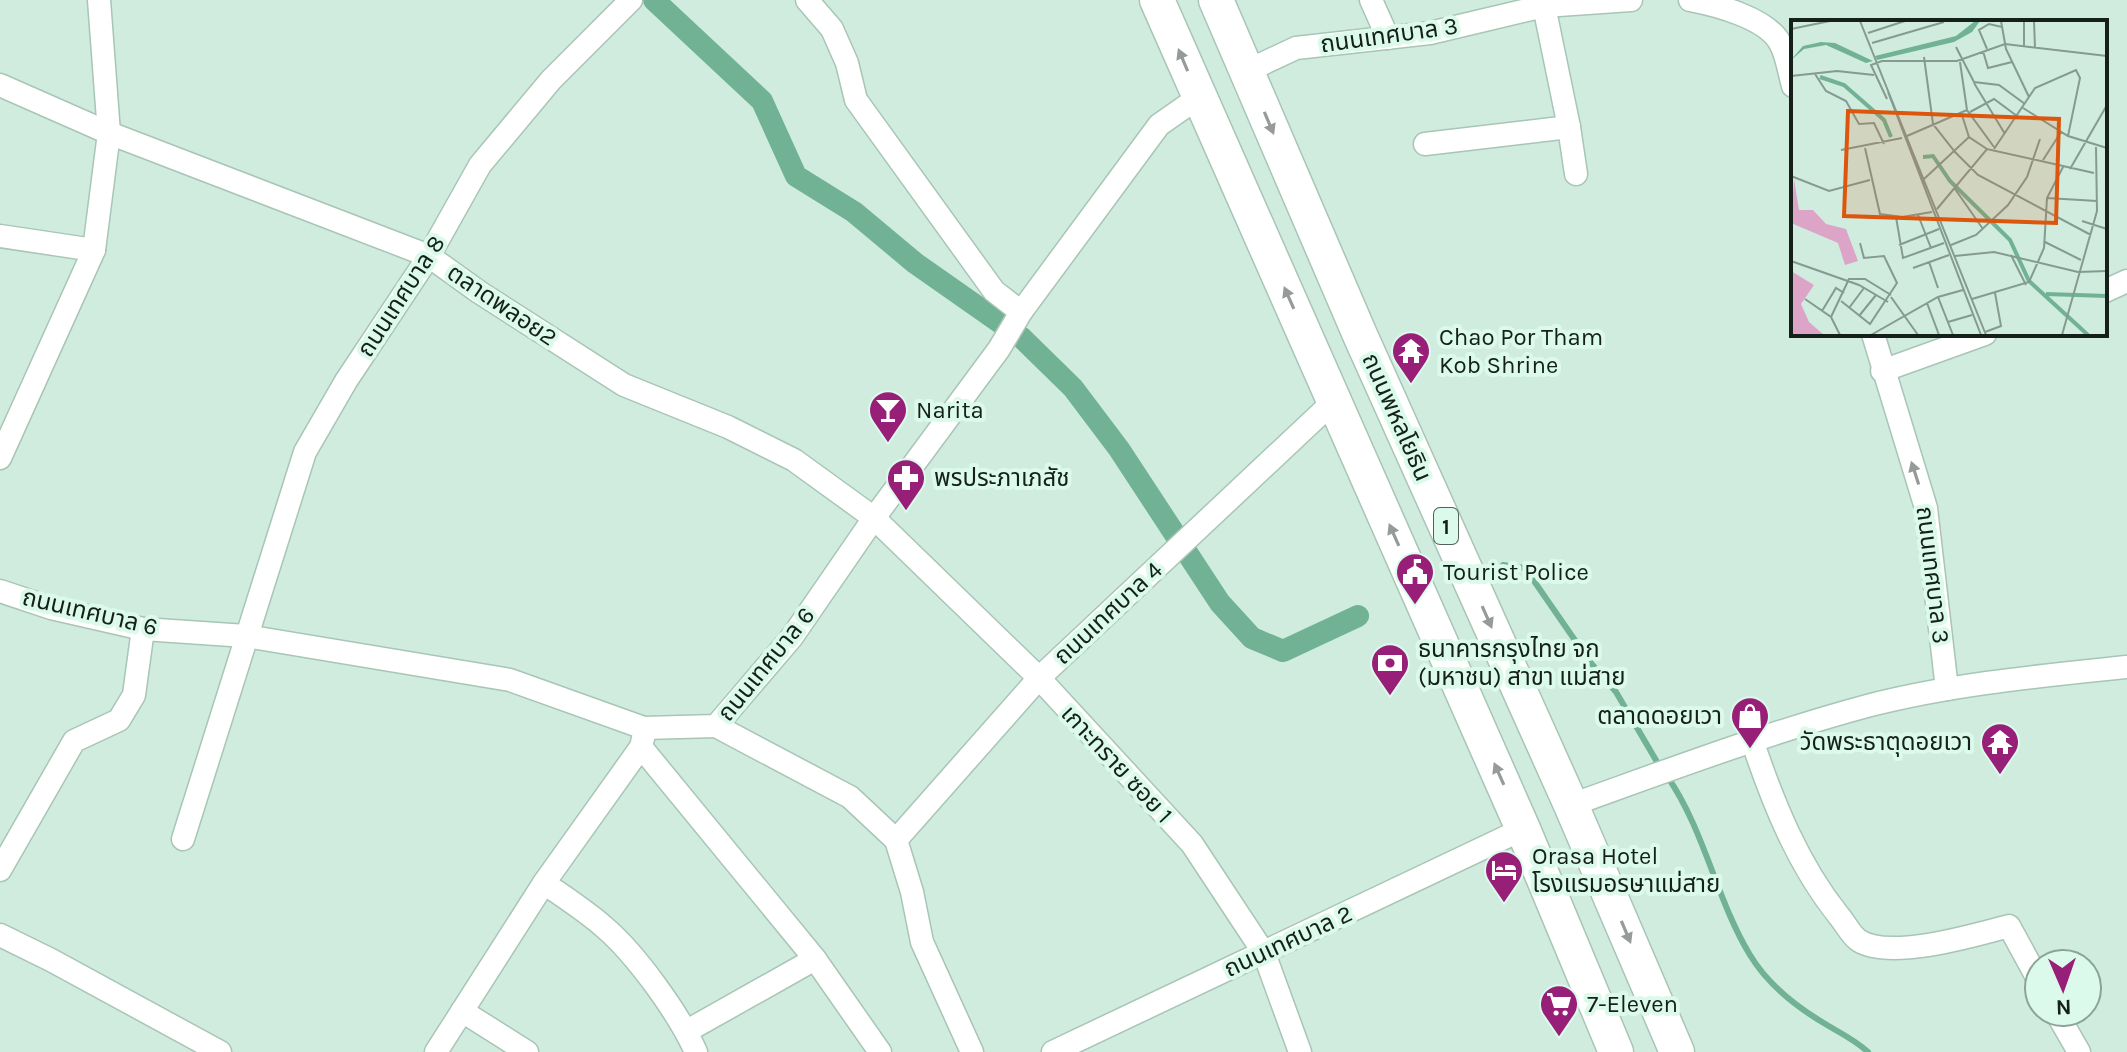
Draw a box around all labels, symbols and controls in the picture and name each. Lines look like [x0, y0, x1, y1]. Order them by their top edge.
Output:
street label: ถนนเทศบาล 3 [1318, 12, 1460, 58]
inset map [1791, 20, 2107, 336]
one-way arrow [1177, 48, 1190, 72]
one-way arrow [1262, 111, 1275, 135]
street label: ถนนเทศบาล 8 [351, 230, 451, 362]
street label: ตลาดพลอย2 [442, 258, 562, 352]
one-way arrow [1283, 286, 1296, 309]
place label: Chao Por Tham Kob Shrine [1439, 323, 1603, 379]
temple icon: Chao Por Tham Kob Shrine [1390, 330, 1432, 385]
street label: ถนนพหลโยธิน [1356, 349, 1438, 485]
bar icon: Narita [867, 389, 909, 444]
place label: Narita [916, 396, 984, 424]
pharmacy icon: พรประภาเภสัช [885, 457, 927, 512]
one-way arrow [1909, 461, 1921, 485]
place label: พรประภาเภสัช [934, 464, 1069, 492]
street label: ถนนเทศบาล 3 [1911, 505, 1955, 645]
road number: 1 [1434, 508, 1458, 544]
one-way arrow [1388, 524, 1401, 547]
public building icon: Tourist Police [1394, 551, 1436, 606]
street label: ถนนเทศบาล 4 [1048, 556, 1168, 670]
place label: Tourist Police [1443, 558, 1589, 586]
street label: ถนนเทศบาล 6 [20, 583, 160, 641]
street label: ถนนเทศบาล 6 [712, 602, 820, 726]
one-way arrow [1480, 605, 1494, 629]
place label: ธนาคารกรุงไทย จก (มหาชน) สาขา แม่สาย [1418, 635, 1625, 691]
bank icon: ธนาคารกรุงไทย จก (มหาชน) สาขา แม่สาย [1369, 642, 1411, 697]
shop icon: ตลาดดอยเวา [1729, 695, 1771, 750]
street label: เกาะทราย ซอย 1 [1055, 699, 1179, 829]
place label: ตลาดดอยเวา [1597, 702, 1722, 730]
temple icon: วัดพระธาตุดอยเวา [1979, 721, 2021, 776]
place label: วัดพระธาตุดอยเวา [1800, 728, 1972, 757]
one-way arrow [1492, 762, 1506, 785]
place label: Orasa Hotel โรงแรมอรษาแม่สาย [1532, 842, 1720, 898]
hotel icon: Orasa Hotel โรงแรมอรษาแม่สาย [1483, 849, 1525, 904]
street label: ถนนเทศบาล 2 [1219, 899, 1357, 983]
one-way arrow [1619, 920, 1632, 944]
north arrow [2023, 948, 2103, 1028]
supermarket icon: 7-Eleven [1538, 983, 1580, 1038]
place label: 7-Eleven [1587, 990, 1678, 1018]
text: N [2055, 994, 2072, 1020]

